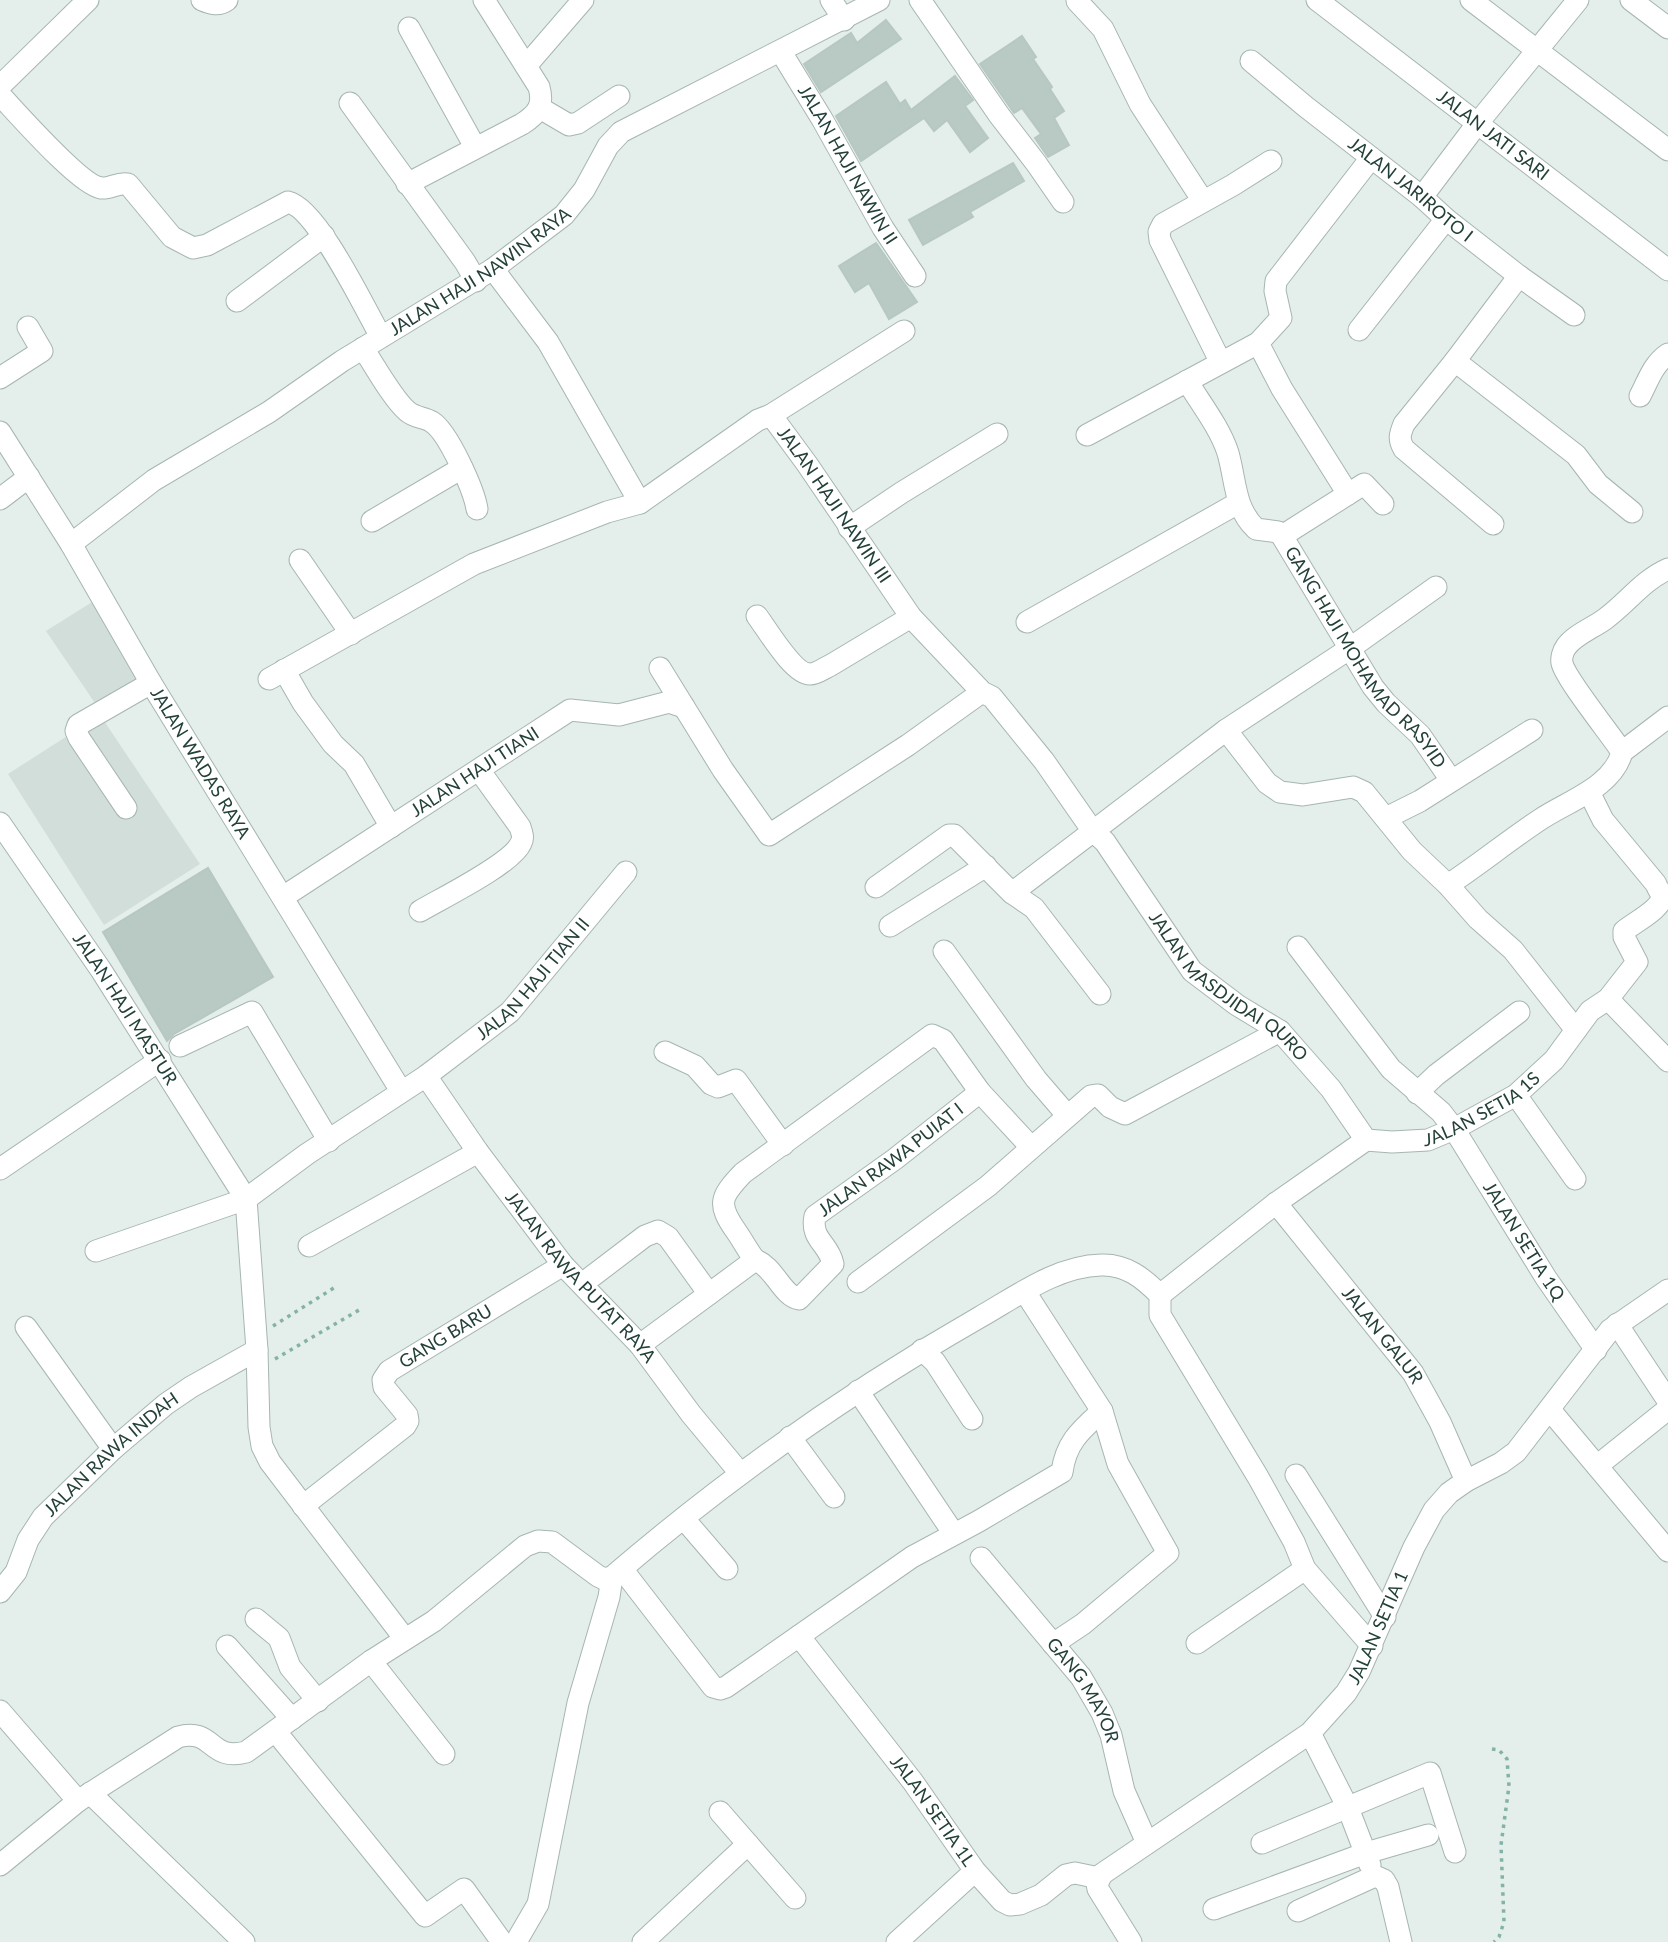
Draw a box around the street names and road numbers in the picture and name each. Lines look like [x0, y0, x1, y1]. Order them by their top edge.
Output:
street label: JALAN HAJI NAWIN II [794, 81, 903, 248]
street label: JALAN JATI SARI [1433, 85, 1554, 185]
street label: JALAN JARIROTO I [1344, 132, 1478, 246]
street label: JALAN HAJI NAWIN RAYA [385, 202, 575, 340]
street label: JALAN HAJI NAWIN III [773, 422, 897, 587]
street label: GANG HAJI MOHAMAD RASYID [1281, 542, 1451, 772]
street label: JALAN WADAS RAYA [146, 683, 256, 843]
street label: JALAN HAJI TIANI [406, 721, 543, 821]
street label: JALAN MASDJIDAI QURO [1145, 907, 1313, 1065]
street label: JALAN HAJI TIAN II [471, 913, 593, 1044]
street label: JALAN HAJI MASTUR [69, 928, 183, 1089]
street label: JALAN SETIA 1S [1423, 1067, 1544, 1150]
street label: JALAN RAWA PUIAT I [813, 1097, 967, 1220]
street label: JALAN SETIA 1Q [1479, 1177, 1571, 1305]
street label: JALAN RAWA PUTAT RAYA [501, 1186, 662, 1367]
street label: JALAN GALUR [1338, 1282, 1429, 1388]
street label: GANG BARU [395, 1299, 496, 1372]
street label: JALAN RAWA INDAH [39, 1387, 182, 1520]
street label: JALAN SETIA 1 [1342, 1567, 1412, 1688]
street label: GANG MAYOR [1043, 1633, 1125, 1745]
street label: JALAN SETIA 1L [886, 1750, 980, 1870]

